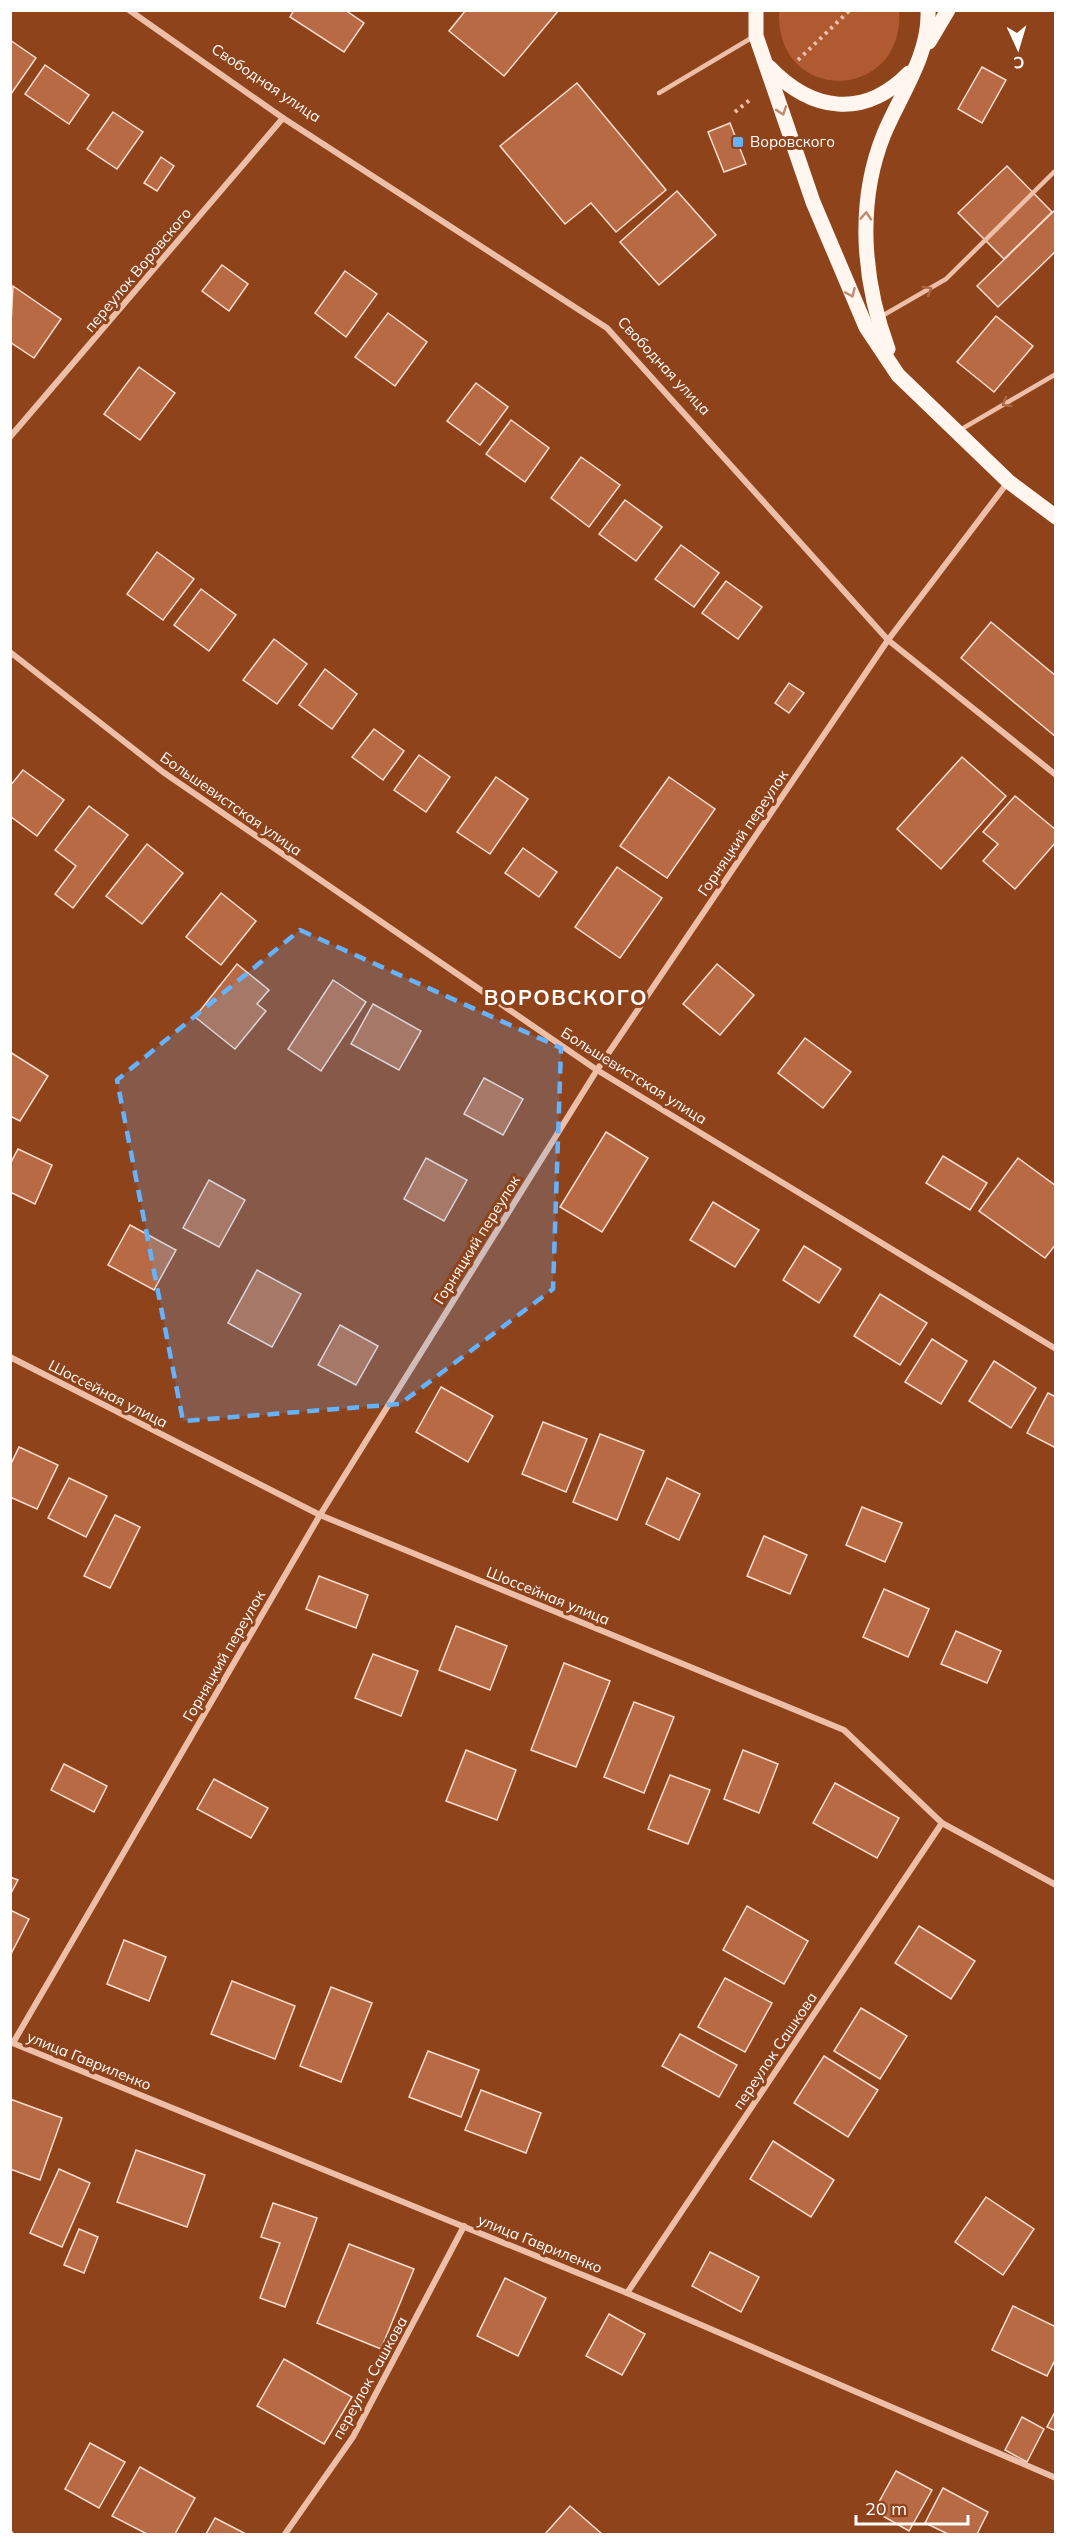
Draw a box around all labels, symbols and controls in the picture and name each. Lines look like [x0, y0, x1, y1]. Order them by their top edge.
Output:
north arrow [988, 18, 1048, 78]
street label: Свободная улица [208, 39, 325, 126]
text: С [1013, 53, 1025, 73]
one-way arrow [775, 105, 788, 115]
place label: Воровского [750, 132, 835, 151]
marker: Воровского [731, 135, 745, 149]
street label: переулок Воровского [80, 204, 195, 336]
one-way arrow [859, 211, 872, 220]
one-way arrow [922, 285, 932, 297]
one-way arrow [844, 286, 856, 297]
street label: Свободная улица [614, 312, 715, 419]
one-way arrow [1002, 396, 1013, 408]
street label: Большевистская улица [157, 747, 306, 860]
street label: Горняцкий переулок [693, 765, 792, 900]
district label: ВОРОВСКОГО [484, 984, 648, 1010]
street label: Большевистская улица [558, 1023, 711, 1128]
street label: Горняцкий переулок [429, 1171, 524, 1308]
street label: Шоссейная улица [45, 1355, 171, 1432]
street label: Шоссейная улица [484, 1562, 613, 1629]
street label: Горняцкий переулок [178, 1586, 269, 1725]
street label: переулок Сашкова [728, 1988, 821, 2113]
street label: улица Гавриленко [24, 2027, 154, 2094]
street label: улица Гавриленко [475, 2210, 605, 2277]
street label: переулок Сашкова [328, 2313, 411, 2443]
scale bar [856, 2488, 968, 2526]
text: 20 m [865, 2497, 907, 2520]

